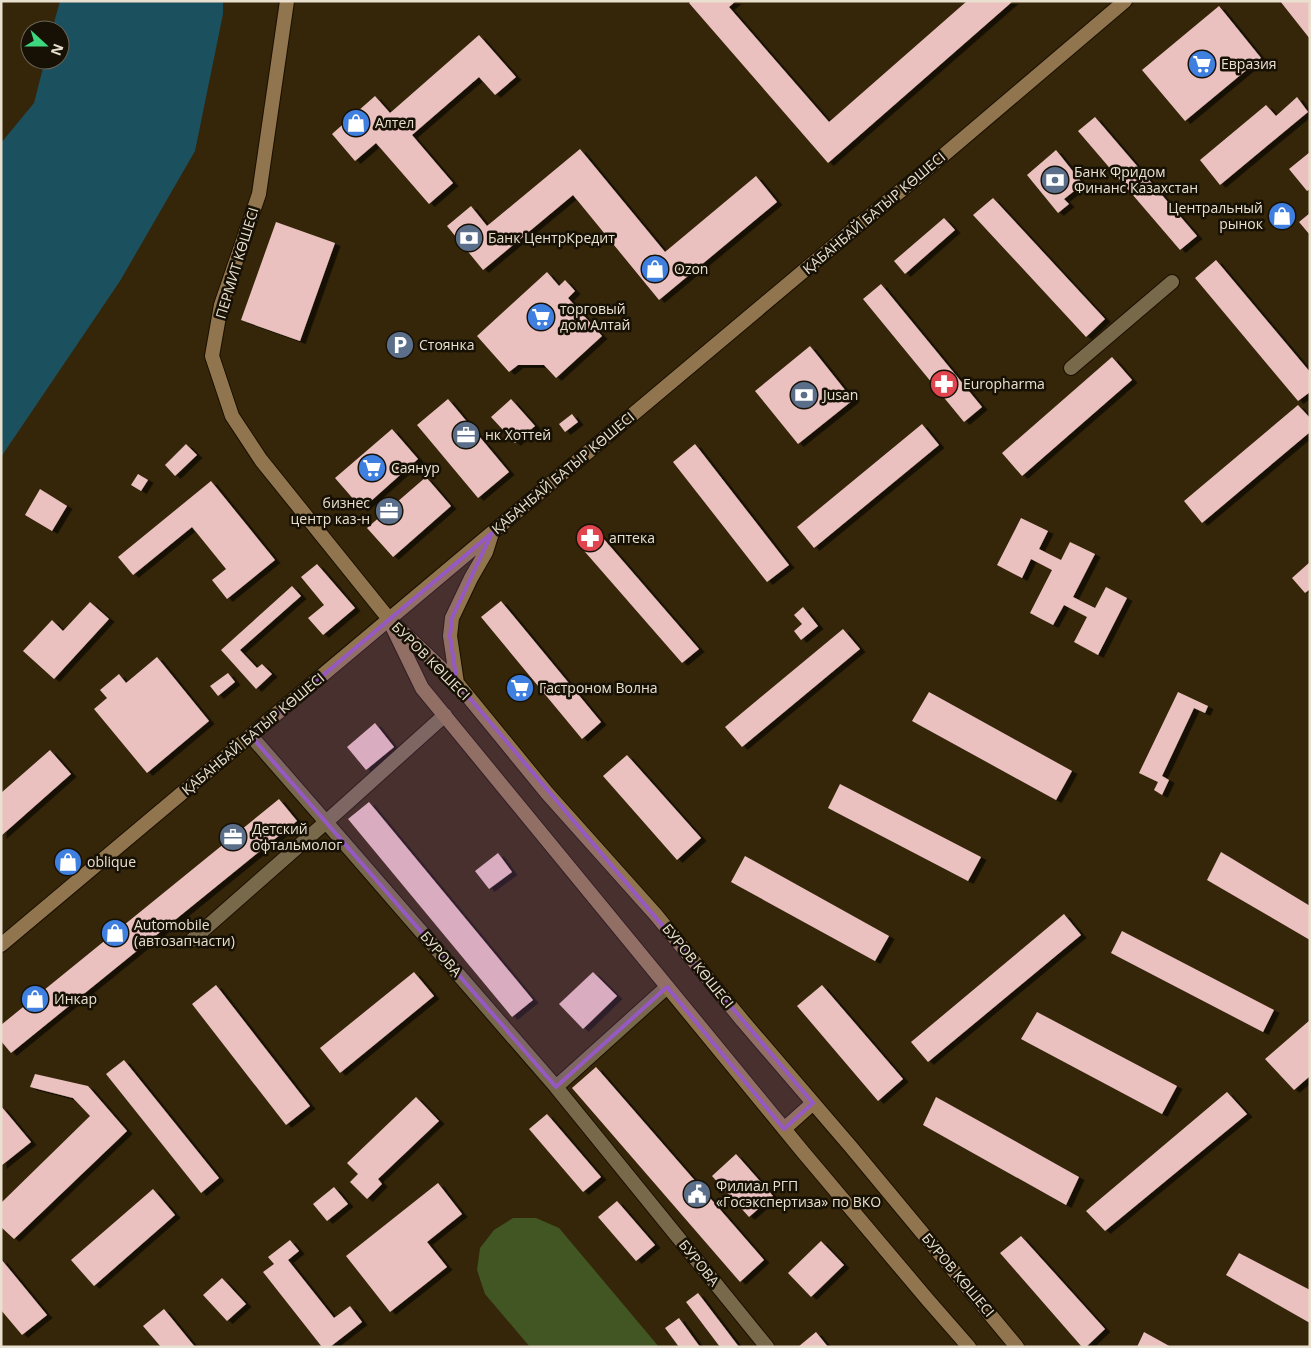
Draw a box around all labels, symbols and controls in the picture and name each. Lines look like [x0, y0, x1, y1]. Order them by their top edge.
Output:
north arrow [20, 20, 70, 70]
text: N [47, 41, 69, 59]
supermarket icon: Евразия [1187, 49, 1217, 79]
place label: Евразия [1221, 54, 1277, 73]
shop icon: Алтел [341, 108, 371, 138]
place label: Алтел [375, 113, 414, 132]
street label: ҚАБАНБАЙ БАТЫР КӨШЕСІ [798, 147, 949, 278]
place label: Банк Фридом Финанс Казахстан [1074, 162, 1198, 197]
bank icon: Банк Фридом Финанс Казахстан [1040, 165, 1070, 195]
place label: Центральный рынок [1168, 198, 1264, 233]
shop icon: Центральный рынок [1267, 201, 1297, 231]
street label: ПЕРМИТ КӨШЕСІ [211, 205, 262, 321]
bank icon: Банк ЦентрКредит [454, 223, 484, 253]
place label: Банк ЦентрКредит [488, 228, 615, 247]
shop icon: Ozon [640, 254, 670, 284]
place label: Ozon [674, 259, 708, 278]
place label: торговый дом Алтай [560, 299, 631, 334]
supermarket icon: торговый дом Алтай [526, 302, 556, 332]
parking icon: Стоянка [385, 330, 415, 360]
place label: Стоянка [419, 335, 474, 354]
pharmacy icon: Europharma [929, 369, 959, 399]
place label: Europharma [963, 374, 1045, 393]
bank icon: Jusan [789, 380, 819, 410]
place label: Jusan [821, 385, 858, 404]
street label: ҚАБАНБАЙ БАТЫР КӨШЕСІ [487, 407, 638, 538]
office icon: нк Хоттей [451, 420, 481, 450]
place label: нк Хоттей [485, 425, 551, 444]
supermarket icon: Саянур [357, 453, 387, 483]
place label: Саянур [391, 458, 440, 477]
place label: бизнес центр каз-н [291, 493, 370, 528]
office icon: бизнес центр каз-н [374, 496, 404, 526]
pharmacy icon: аптека [575, 523, 605, 553]
place label: аптека [609, 528, 655, 547]
street label: БУРОВ КӨШЕСІ [388, 617, 475, 704]
street label: ҚАБАНБАЙ БАТЫР КӨШЕСІ [177, 668, 328, 799]
supermarket icon: Гастроном Волна [505, 673, 535, 703]
place label: Гастроном Волна [539, 678, 658, 697]
place label: Детский офтальмолог [252, 819, 342, 854]
office icon: Детский офтальмолог [218, 822, 248, 852]
shop icon: oblique [53, 847, 83, 877]
place label: oblique [87, 852, 136, 871]
place label: Automobile (автозапчасти) [134, 915, 235, 950]
shop icon: Automobile (автозапчасти) [100, 918, 130, 948]
street label: БУРОВ КӨШЕСІ [658, 919, 738, 1012]
street label: БУРОВА [416, 927, 466, 981]
shop icon: Инкар [20, 984, 50, 1014]
place label: Инкар [54, 989, 97, 1008]
place label: Филиал РГП «Госэкспертиза» по ВКО [716, 1176, 881, 1211]
public building icon: Филиал РГП «Госэкспертиза» по ВКО [682, 1179, 712, 1209]
street label: БУРОВ КӨШЕСІ [918, 1229, 999, 1320]
street label: БУРОВА [675, 1236, 724, 1290]

